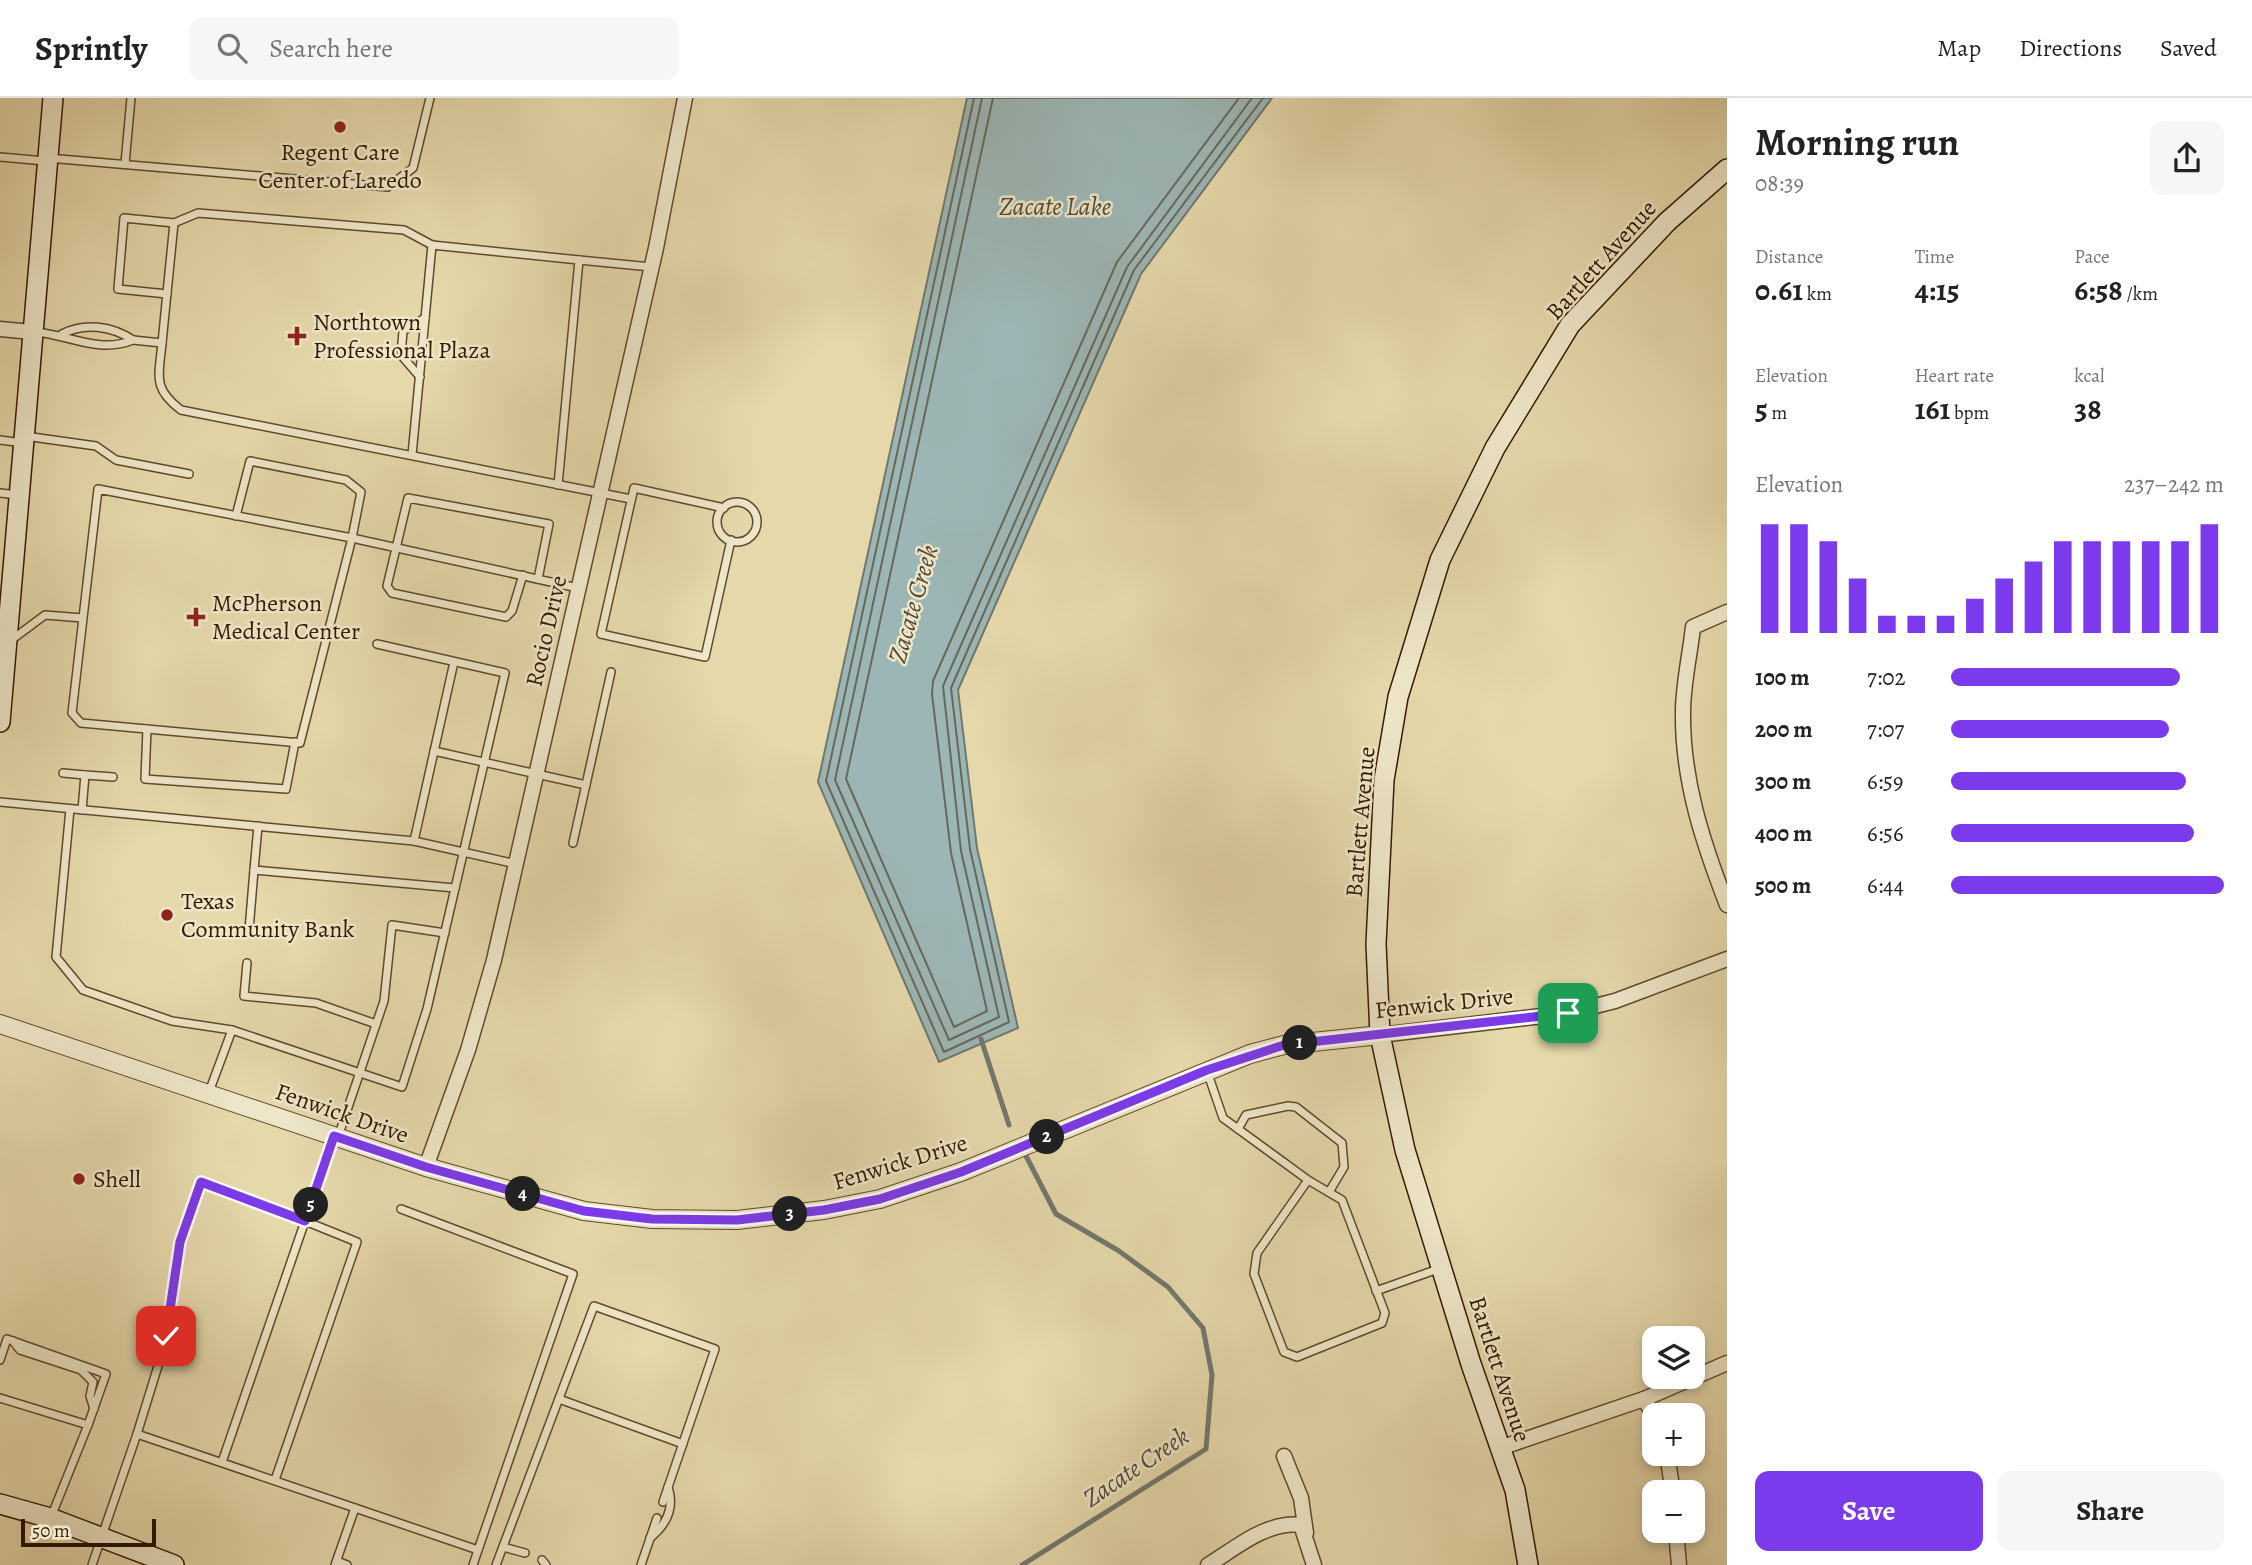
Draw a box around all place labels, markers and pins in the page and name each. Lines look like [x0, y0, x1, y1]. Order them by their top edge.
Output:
marker: Regent Care Center of Laredo [332, 119, 348, 135]
place label: Regent Care Center of Laredo [258, 136, 422, 196]
place label: Northtown Professional Plaza [313, 306, 491, 366]
marker: Northtown Professional Plaza [287, 326, 307, 346]
place label: McPherson Medical Center [212, 587, 360, 647]
marker: McPherson Medical Center [186, 607, 206, 627]
place label: Texas Community Bank [181, 885, 354, 945]
marker: Texas Community Bank [159, 907, 175, 923]
pin [1538, 983, 1598, 1043]
pin: 1 [1282, 1026, 1318, 1060]
pin: 2 [1030, 1119, 1064, 1154]
place label: Shell [93, 1163, 141, 1195]
marker: Shell [71, 1171, 87, 1187]
pin: 4 [505, 1176, 540, 1212]
pin: 5 [294, 1188, 328, 1222]
pin: 3 [772, 1196, 808, 1232]
pin [136, 1306, 196, 1366]

